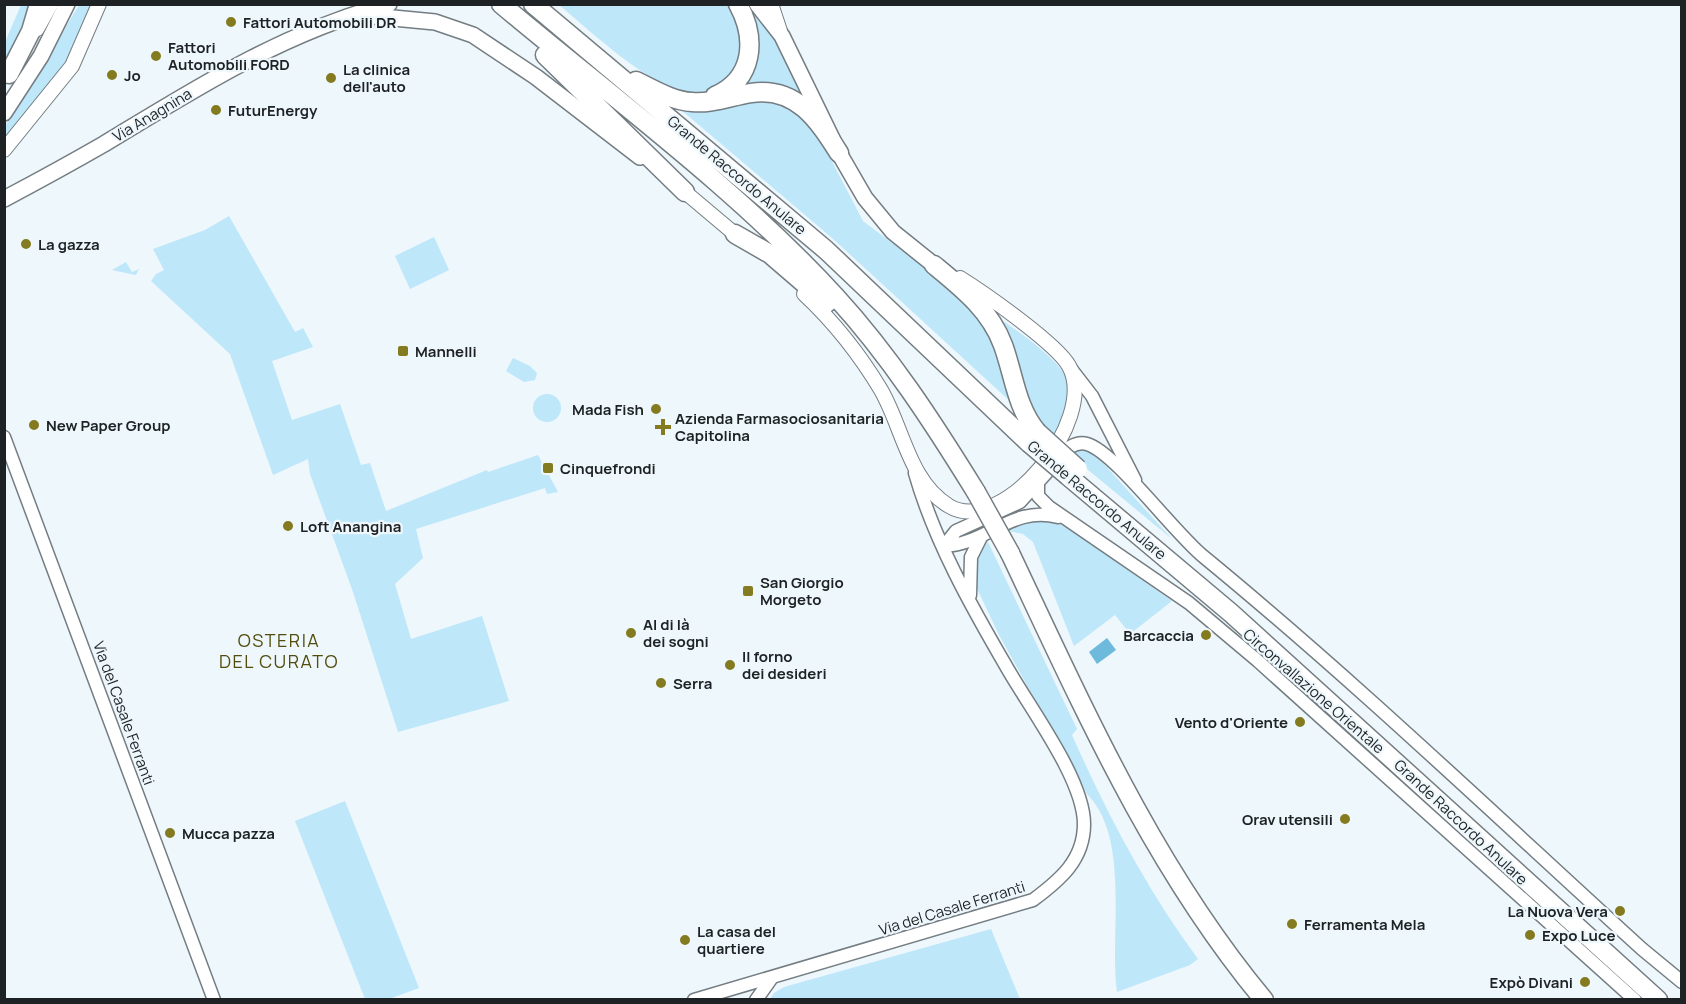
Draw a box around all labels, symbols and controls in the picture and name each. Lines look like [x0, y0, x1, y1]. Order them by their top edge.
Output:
place label: Fattori Automobili DR [243, 12, 397, 33]
marker: Fattori Automobili DR [224, 15, 238, 29]
place label: Fattori Automobili FORD [168, 37, 290, 75]
marker: Fattori Automobili FORD [149, 49, 163, 63]
place label: La clinica dell'auto [343, 59, 410, 97]
place label: Jo [124, 65, 141, 86]
marker: Jo [105, 68, 119, 82]
marker: La clinica dell'auto [324, 71, 338, 85]
street label: Via Anagnina [109, 83, 195, 147]
place label: FuturEnergy [228, 100, 318, 121]
marker: FuturEnergy [209, 103, 223, 117]
street label: Grande Raccordo Anulare [663, 111, 811, 240]
place label: La gazza [38, 234, 100, 255]
marker: La gazza [19, 237, 33, 251]
place label: Mannelli [415, 341, 477, 362]
marker: Mannelli [396, 344, 410, 358]
place label: Mada Fish [572, 399, 644, 420]
marker: Mada Fish [649, 402, 663, 416]
place label: Azienda Farmasociosanitaria Capitolina [675, 408, 884, 446]
place label: New Paper Group [46, 415, 171, 436]
marker: New Paper Group [27, 418, 41, 432]
marker: Azienda Farmasociosanitaria Capitolina [656, 420, 670, 434]
street label: Grande Raccordo Anulare [1023, 436, 1171, 565]
place label: Cinquefrondi [560, 458, 656, 479]
marker: Cinquefrondi [541, 461, 555, 475]
place label: Loft Anangina [300, 516, 401, 537]
marker: Loft Anangina [281, 519, 295, 533]
place label: San Giorgio Morgeto [760, 572, 844, 610]
marker: San Giorgio Morgeto [741, 584, 755, 598]
place label: Al di là dei sogni [643, 614, 709, 652]
street label: Circonvallazione Orientale [1239, 624, 1389, 758]
place label: Barcaccia [1123, 625, 1194, 646]
marker: Al di là dei sogni [624, 626, 638, 640]
district label: OSTERIA DEL CURATO [219, 628, 339, 673]
marker: Barcaccia [1199, 628, 1213, 642]
street label: Via del Casale Ferranti [88, 638, 160, 788]
place label: Il forno dei desideri [742, 646, 827, 684]
marker: Il forno dei desideri [723, 658, 737, 672]
place label: Serra [673, 673, 712, 694]
marker: Serra [654, 676, 668, 690]
place label: Vento d'Oriente [1175, 712, 1288, 733]
marker: Vento d'Oriente [1293, 715, 1307, 729]
street label: Grande Raccordo Anulare [1390, 754, 1533, 890]
place label: Orav utensili [1242, 809, 1333, 830]
marker: Orav utensili [1338, 812, 1352, 826]
place label: Mucca pazza [182, 823, 275, 844]
marker: Mucca pazza [163, 826, 177, 840]
street label: Via del Casale Ferranti [876, 876, 1028, 940]
place label: La Nuova Vera [1508, 901, 1608, 922]
marker: La Nuova Vera [1613, 904, 1627, 918]
place label: Ferramenta Mela [1304, 914, 1425, 935]
marker: Ferramenta Mela [1285, 917, 1299, 931]
place label: La casa del quartiere [697, 921, 776, 959]
place label: Expo Luce [1542, 925, 1615, 946]
marker: Expo Luce [1523, 928, 1537, 942]
marker: La casa del quartiere [678, 933, 692, 947]
place label: Expò Divani [1490, 972, 1573, 993]
marker: Expò Divani [1578, 975, 1592, 989]

